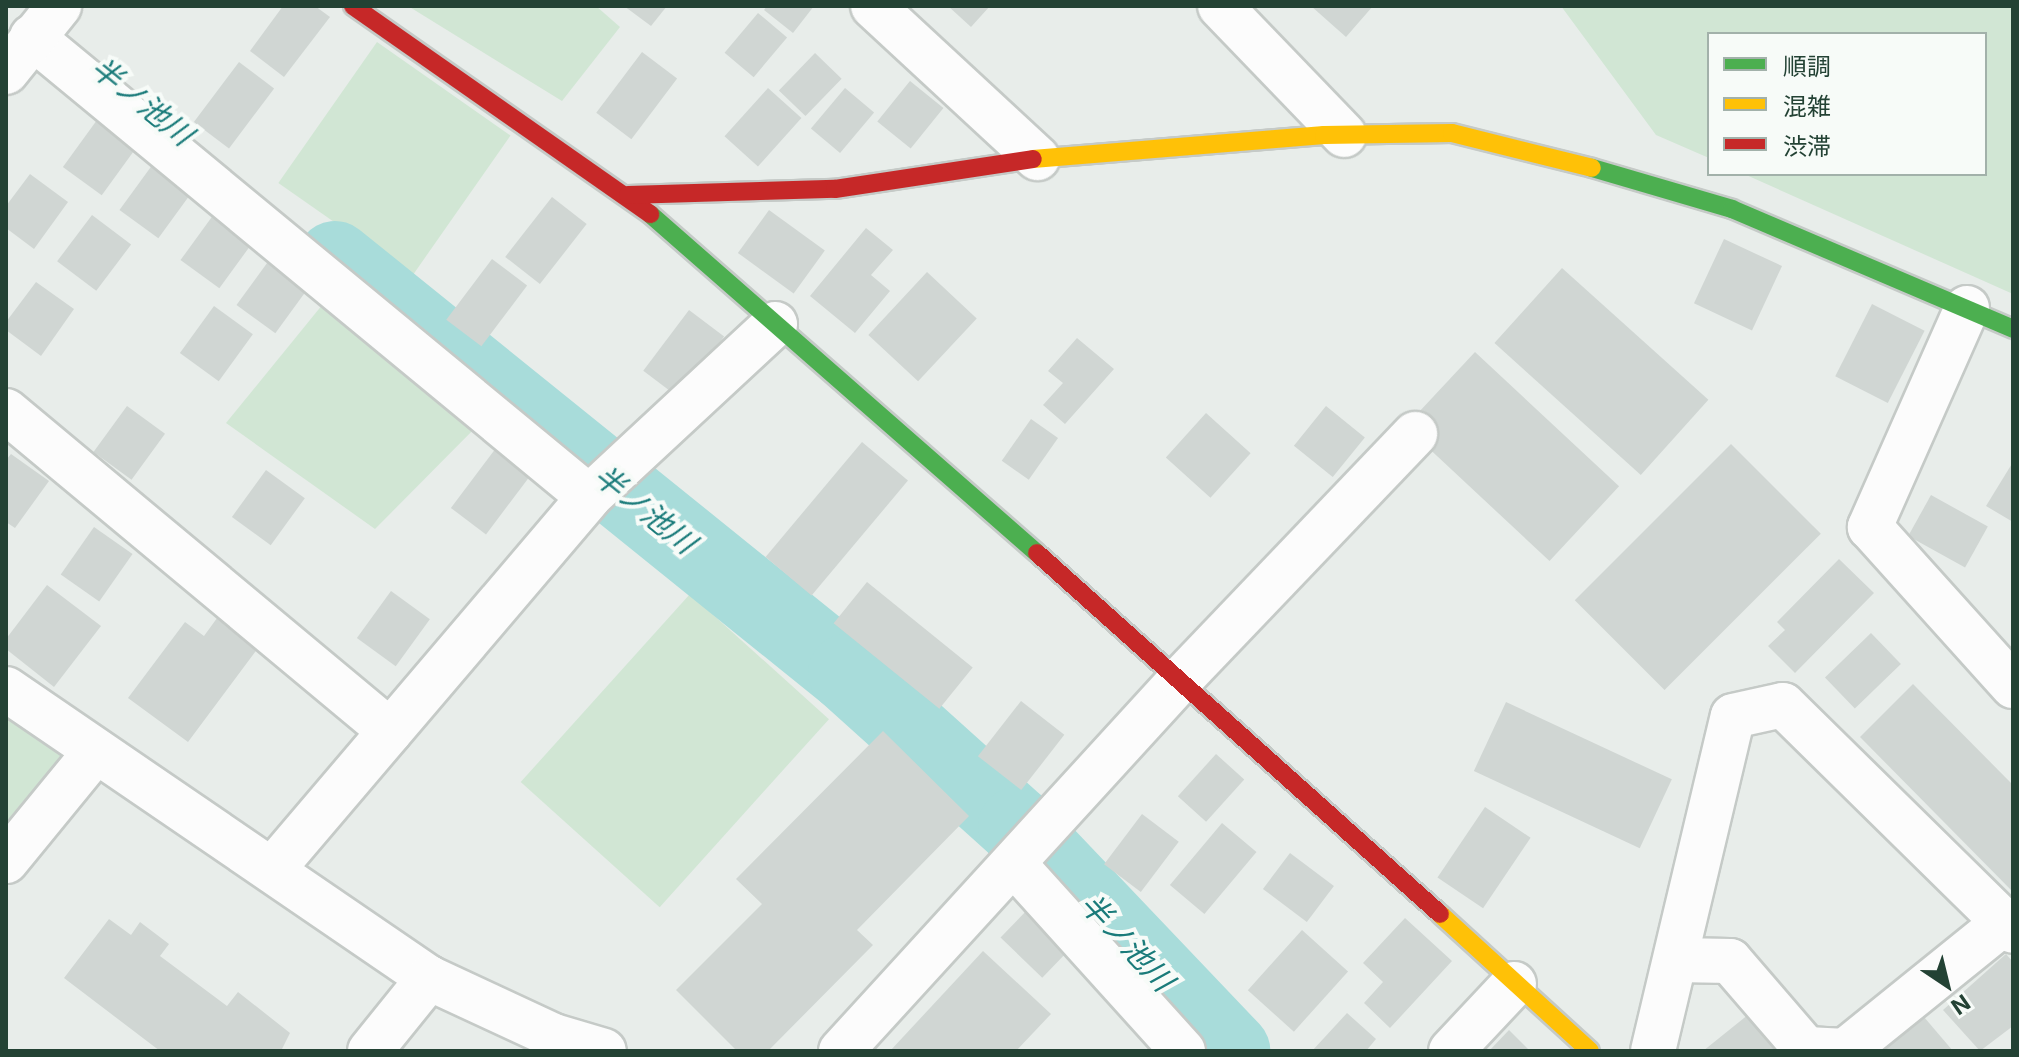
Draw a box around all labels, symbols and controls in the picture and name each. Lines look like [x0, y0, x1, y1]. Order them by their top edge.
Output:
legend [1707, 32, 1987, 176]
water label: 半ノ池川 [84, 49, 200, 153]
text: 順調 [1783, 52, 1831, 81]
text: 混雑 [1783, 92, 1831, 121]
text: 渋滞 [1783, 132, 1831, 161]
water label: 半ノ池川 [587, 457, 703, 561]
water label: 半ノ池川 [1073, 886, 1181, 998]
north arrow [1907, 945, 1987, 1025]
text: N [1946, 989, 1975, 1020]

